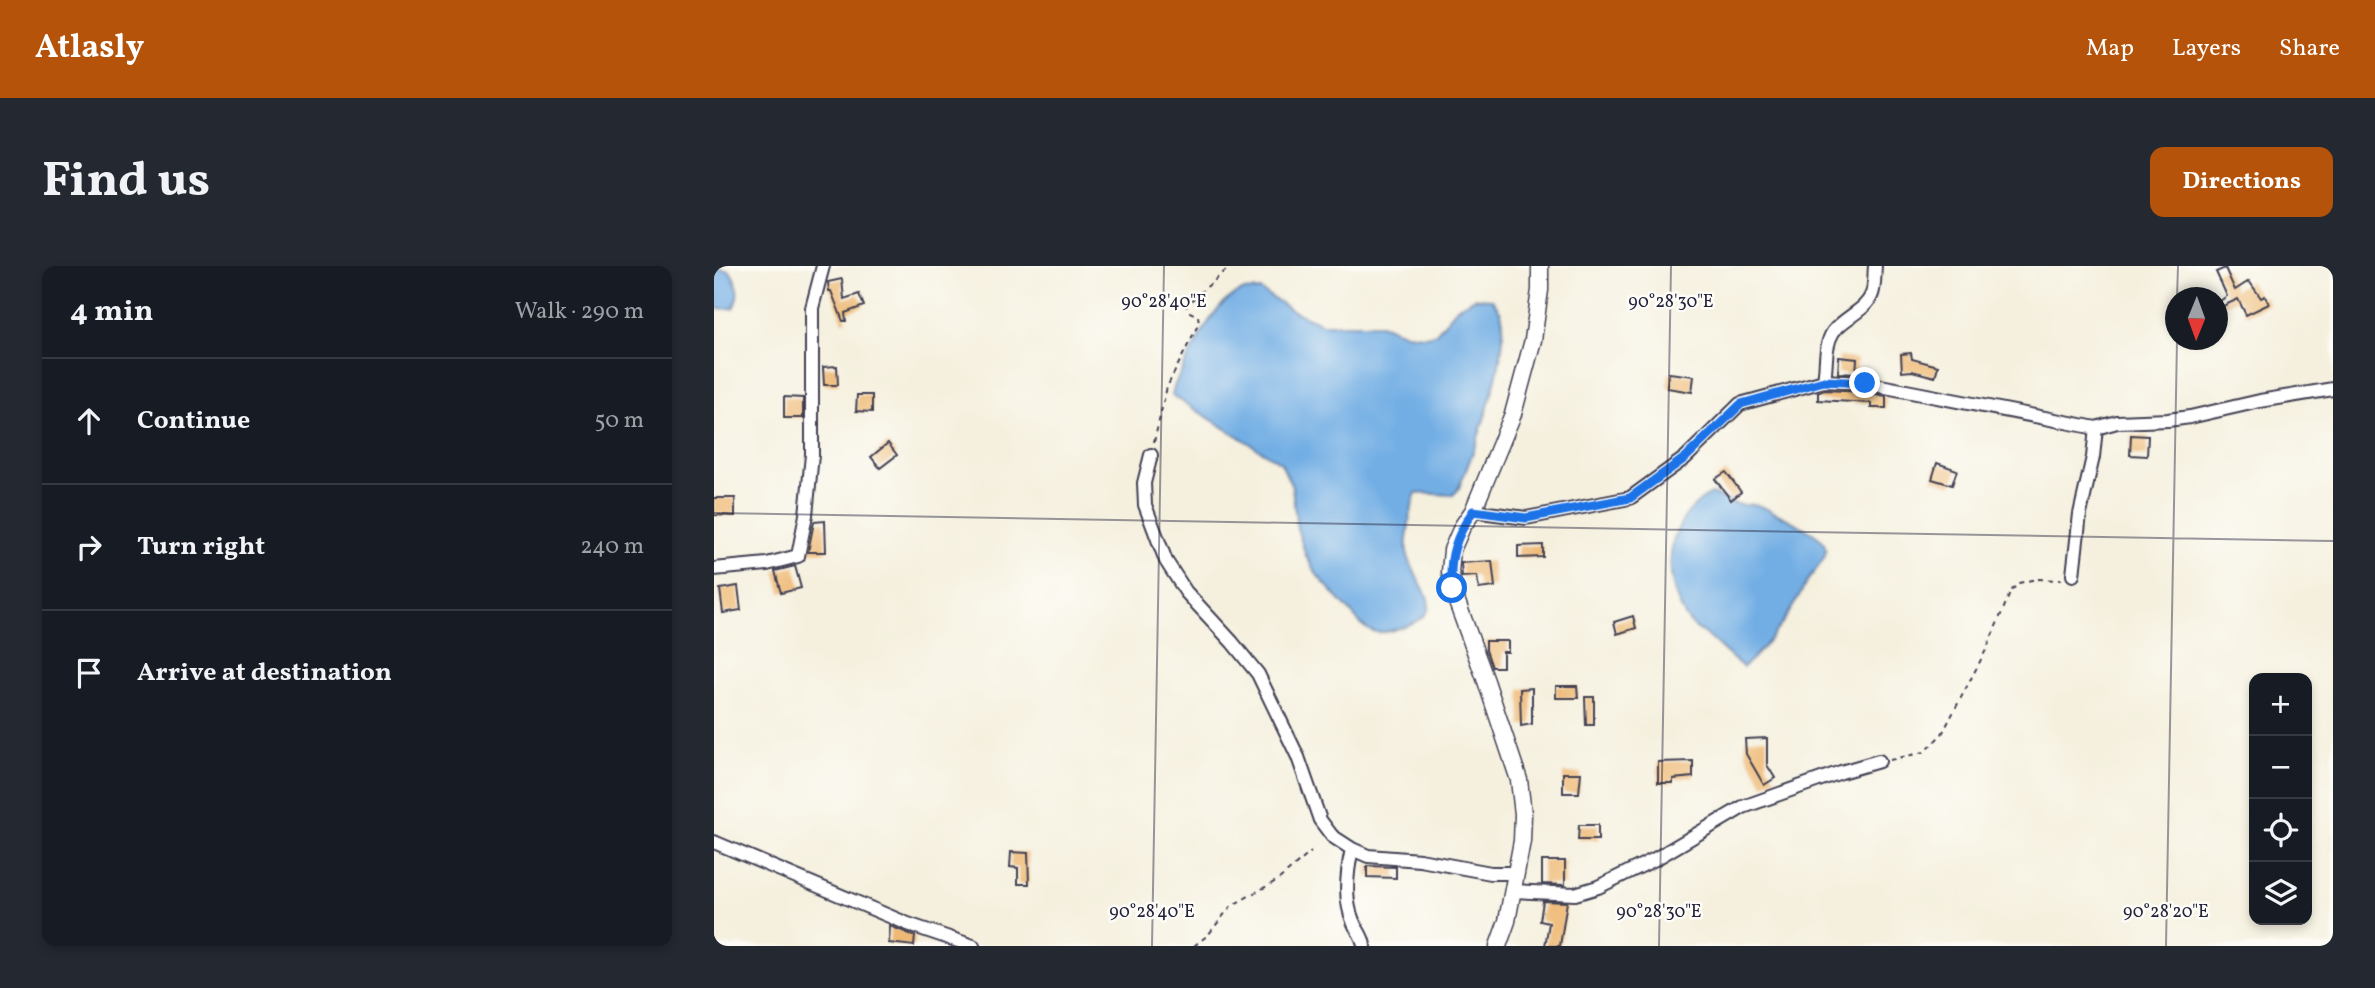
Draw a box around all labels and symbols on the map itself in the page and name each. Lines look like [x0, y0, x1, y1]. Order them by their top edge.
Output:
north arrow [2165, 287, 2228, 350]
text: 90°28'40"E [1121, 290, 1207, 315]
text: 90°28'30"E [1628, 290, 1714, 315]
route end [1849, 367, 1880, 398]
route start [1436, 572, 1467, 603]
text: 90°28'40"E [1109, 900, 1195, 925]
text: 90°28'30"E [1616, 900, 1702, 925]
text: 90°28'20"E [2123, 900, 2209, 925]

